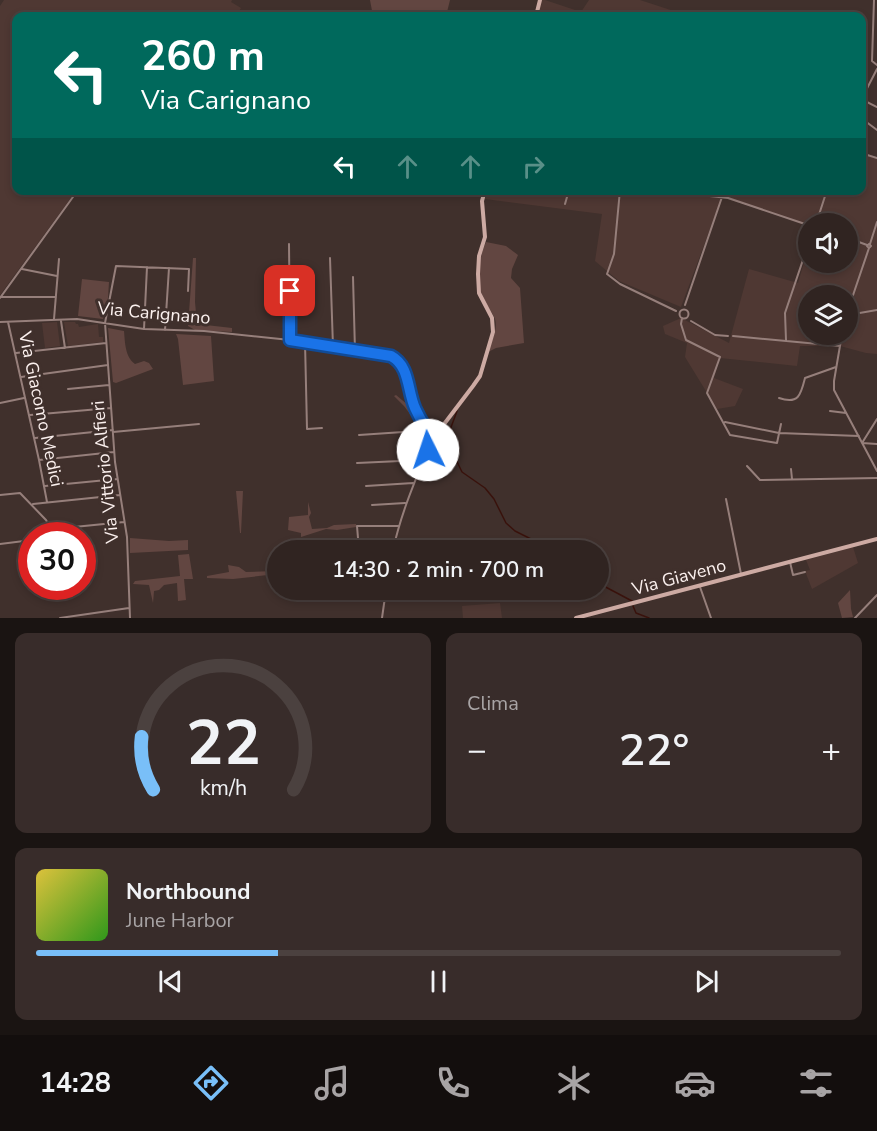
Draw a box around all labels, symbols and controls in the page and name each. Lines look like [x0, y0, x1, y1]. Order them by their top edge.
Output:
text: 260 m [141, 28, 265, 85]
icon: left [42, 36, 120, 114]
text: Via Carignano [141, 82, 311, 119]
icon: left [328, 150, 361, 183]
icon: ahead [391, 150, 424, 183]
icon: ahead [454, 150, 487, 183]
icon: right [517, 150, 550, 183]
map controls [798, 213, 858, 345]
button: sound [798, 213, 858, 273]
pin [264, 265, 315, 316]
icon: arrive [273, 274, 306, 307]
button: layers [798, 285, 858, 345]
street label: Via Carignano [96, 296, 211, 330]
street label: Via Giacomo Medici [13, 328, 69, 489]
street label: Via Vittorio Alfieri [86, 399, 125, 546]
position arrow [396, 418, 460, 482]
speed limit sign: 30 [18, 522, 96, 600]
street label: Via Giaveno [628, 553, 729, 601]
text: 14:30 · 2 min · 700 m [332, 555, 544, 585]
text: Clima [467, 690, 519, 717]
text: 22 [186, 701, 260, 786]
text: 22° [619, 720, 689, 781]
text: − [467, 728, 487, 773]
text: + [821, 728, 841, 773]
text: km/h [199, 773, 247, 803]
text: Northbound [126, 877, 250, 907]
text: June Harbor [126, 907, 234, 934]
icon: previous [154, 965, 187, 998]
icon: pause [422, 965, 455, 998]
icon: next [690, 965, 723, 998]
icon: directions [190, 1062, 232, 1104]
icon: music [311, 1062, 353, 1104]
icon: phone [432, 1062, 474, 1104]
icon: climate [553, 1062, 595, 1104]
icon: car [674, 1062, 716, 1104]
icon: filters [795, 1062, 837, 1104]
text: 14:28 [40, 1065, 111, 1102]

